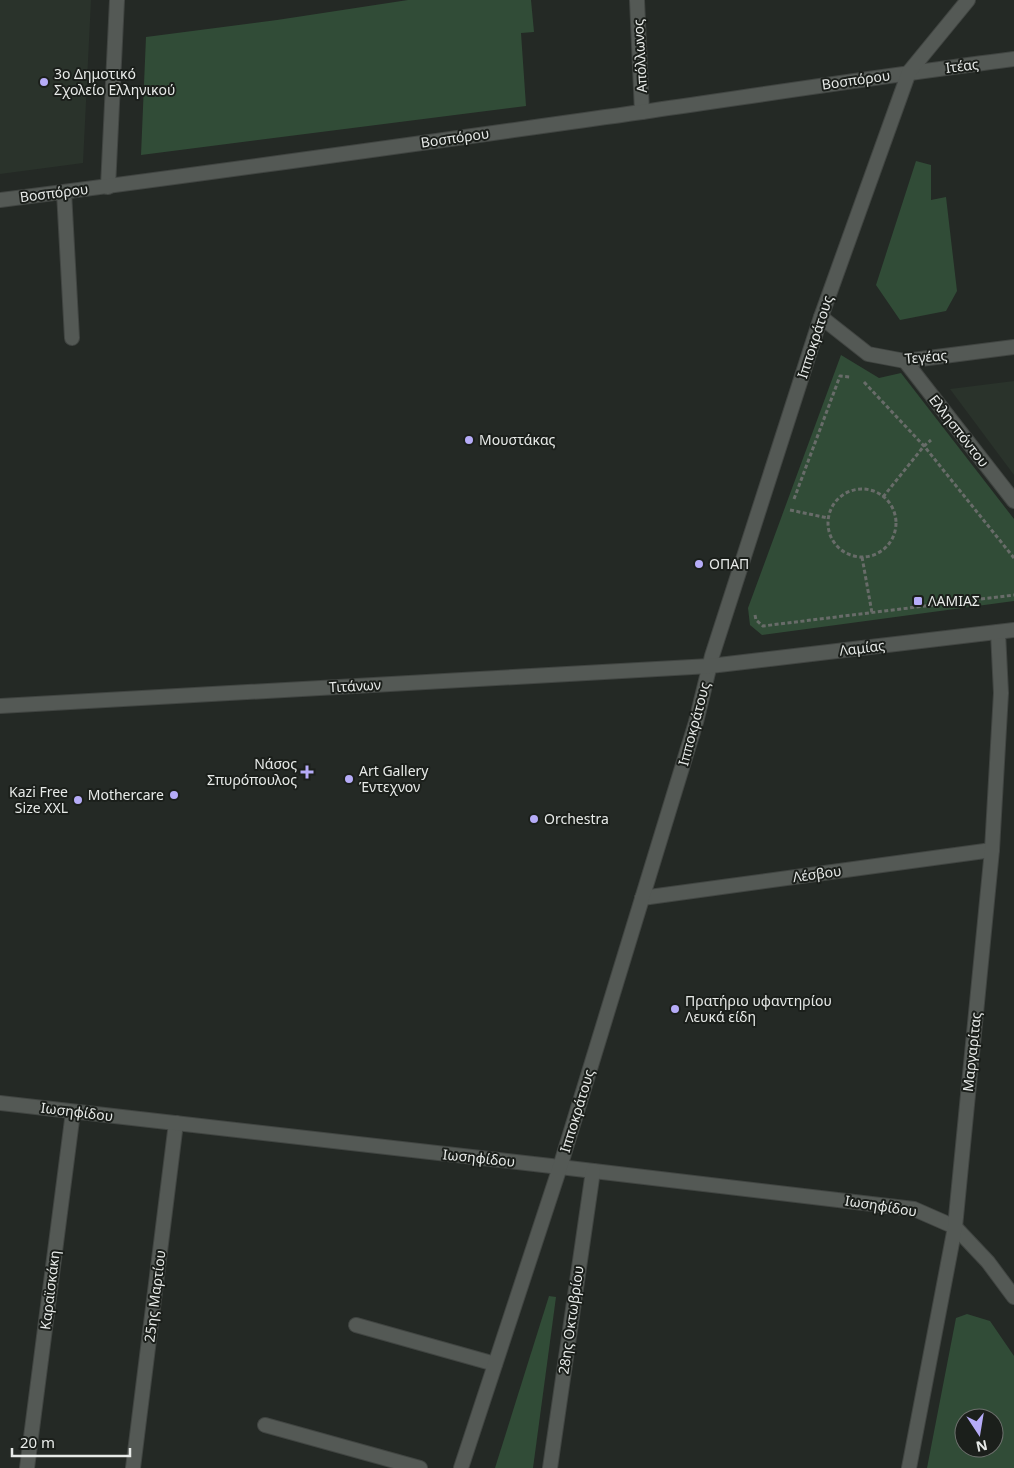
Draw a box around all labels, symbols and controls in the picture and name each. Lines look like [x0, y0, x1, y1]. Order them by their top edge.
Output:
street label: Απόλλωνος [628, 18, 651, 93]
street label: Ιτέας [944, 54, 980, 77]
place label: 3ο Δημοτικό Σχολείο Ελληνικού [54, 64, 175, 99]
street label: Βοσπόρου [820, 65, 891, 94]
marker: 3ο Δημοτικό Σχολείο Ελληνικού [38, 76, 50, 88]
street label: Βοσπόρου [419, 123, 490, 152]
street label: Βοσπόρου [19, 179, 89, 206]
street label: Ιπποκράτους [792, 293, 837, 381]
street label: Τεγέας [904, 345, 948, 368]
street label: Ελλησπόντου [925, 390, 994, 471]
place label: Μουστάκας [479, 430, 555, 449]
marker: Μουστάκας [463, 434, 475, 446]
place label: ΟΠΑΠ [709, 554, 749, 573]
marker: ΟΠΑΠ [693, 558, 705, 570]
place label: ΛΑΜΙΑΣ [928, 591, 980, 610]
marker: ΛΑΜΙΑΣ [912, 595, 924, 607]
street label: Λαμίας [838, 635, 886, 660]
street label: Τιτάνων [329, 675, 381, 696]
street label: Ιπποκράτους [673, 680, 714, 768]
place label: Νάσος Σπυρόπουλος [207, 754, 297, 789]
place label: Art Gallery Έντεχνον [359, 761, 429, 796]
marker: Νάσος Σπυρόπουλος [301, 766, 313, 778]
marker: Art Gallery Έντεχνον [343, 773, 355, 785]
place label: Kazi Free Size XXL [9, 782, 68, 817]
place label: Mothercare [88, 785, 164, 804]
marker: Mothercare [168, 789, 180, 801]
marker: Kazi Free Size XXL [72, 794, 84, 806]
place label: Orchestra [544, 809, 609, 828]
marker: Orchestra [528, 813, 540, 825]
street label: Λέσβου [791, 861, 843, 886]
place label: Πρατήριο υφαντηρίου Λευκά είδη [685, 991, 832, 1026]
marker: Πρατήριο υφαντηρίου Λευκά είδη [669, 1003, 681, 1015]
street label: Μαργαρίτας [958, 1011, 985, 1093]
street label: Ιπποκράτους [555, 1067, 598, 1155]
street label: Ιωσηφίδου [40, 1098, 114, 1125]
street label: Ιωσηφίδου [442, 1144, 516, 1171]
street label: Ιωσηφίδου [844, 1190, 918, 1221]
street label: Καραϊσκάκη [35, 1249, 64, 1331]
street label: 25ης Μαρτίου [139, 1249, 170, 1343]
street label: 28ης Οκτωβρίου [553, 1264, 588, 1375]
north arrow [954, 1408, 1004, 1458]
scale bar [12, 1426, 130, 1458]
text: 20 m [20, 1432, 55, 1452]
text: N [974, 1436, 989, 1457]

